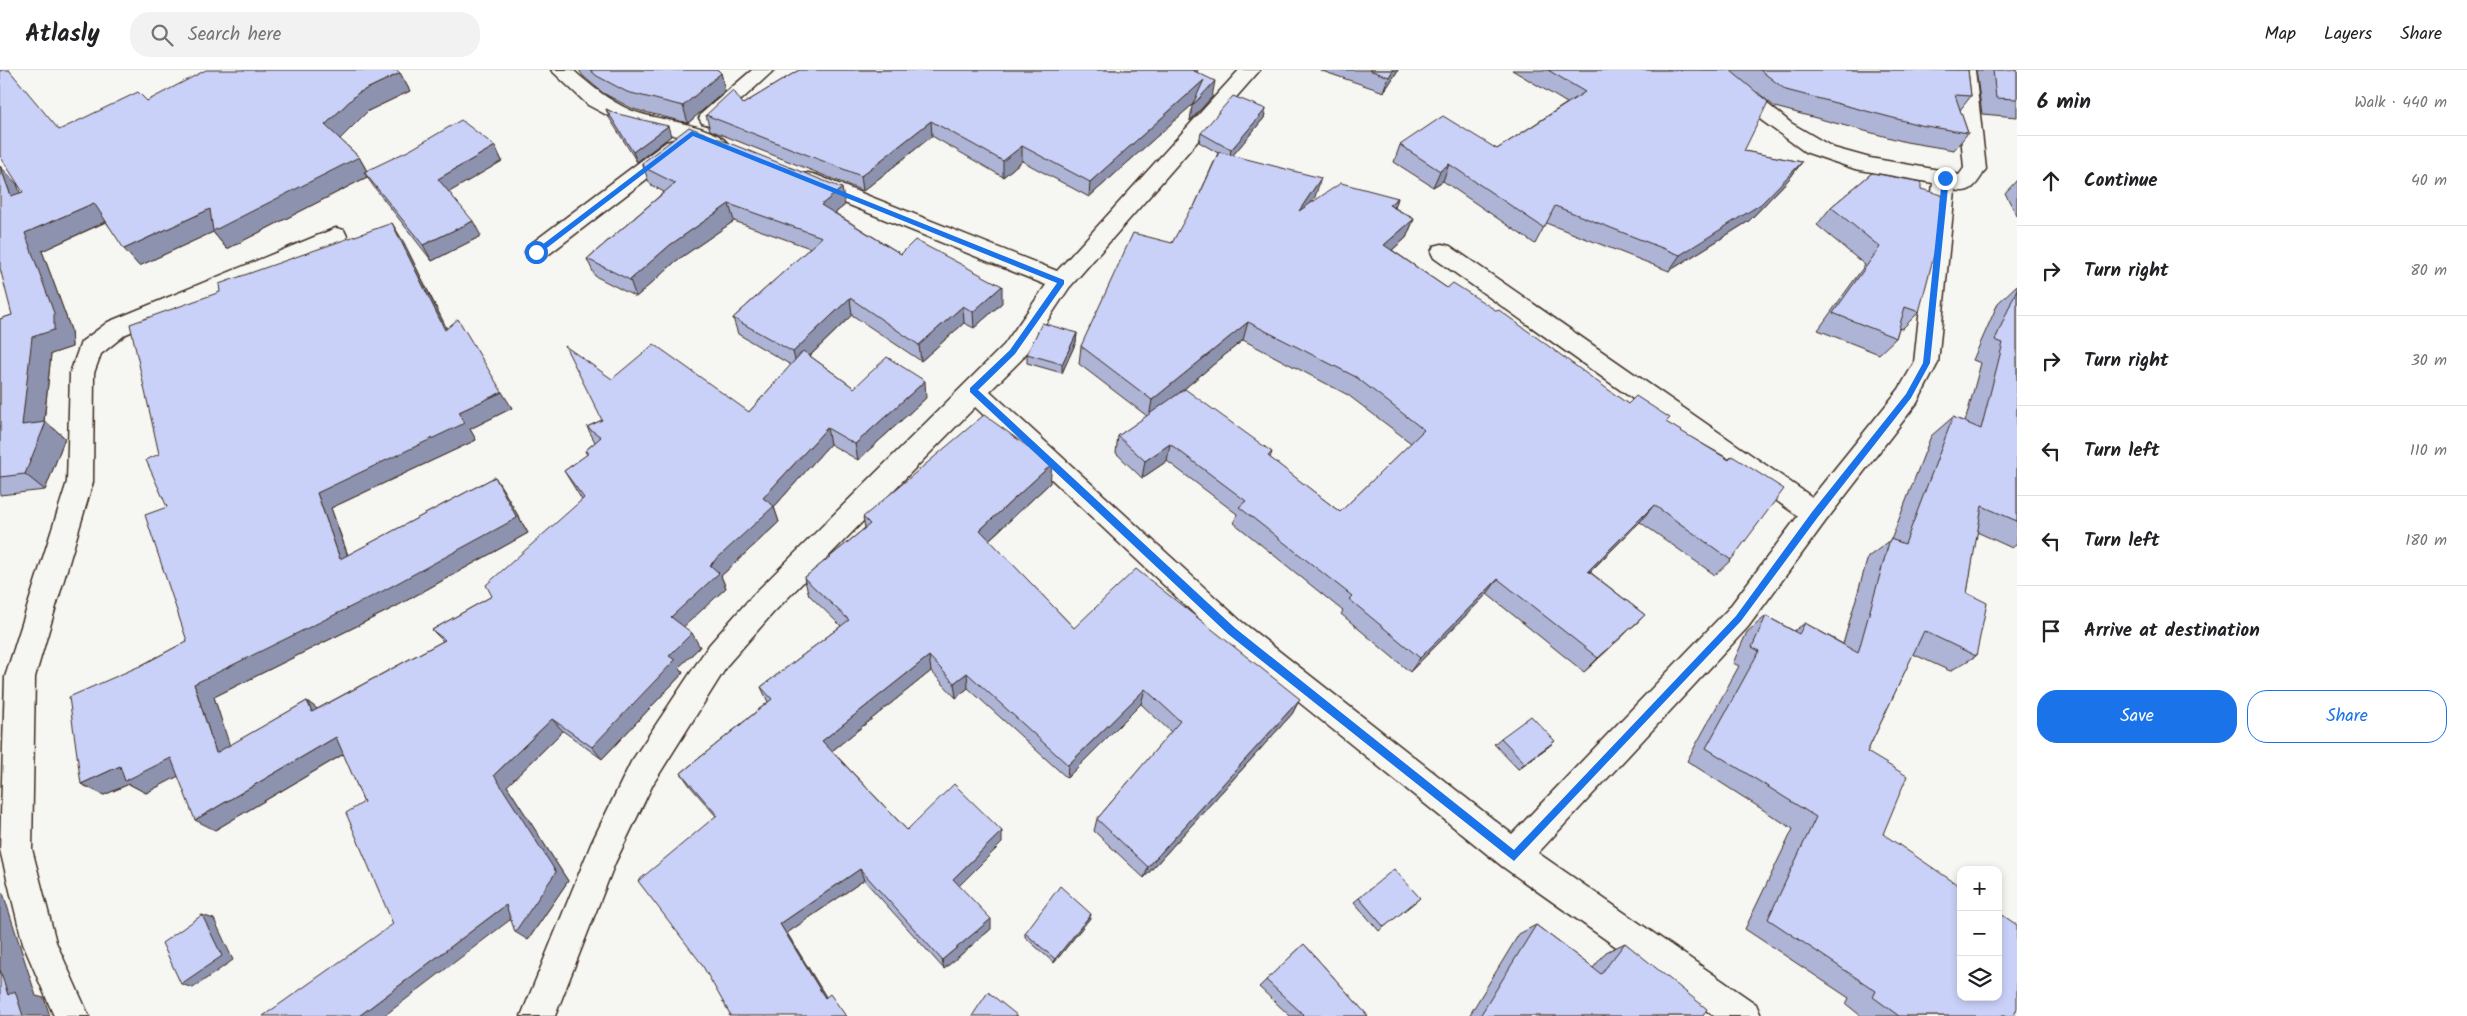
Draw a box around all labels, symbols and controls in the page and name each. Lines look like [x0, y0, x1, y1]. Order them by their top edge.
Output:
search box [130, 12, 480, 57]
text: Atlasly [25, 15, 100, 54]
text: Search here [188, 20, 281, 50]
text: Map [2265, 20, 2296, 49]
text: Layers [2324, 20, 2372, 49]
text: Share [2400, 20, 2442, 49]
icon: search [148, 21, 176, 49]
text: 6 min [2037, 86, 2091, 119]
text: Walk · 440 m [2354, 90, 2447, 115]
text: Continue [2084, 166, 2157, 196]
route end [1934, 167, 1957, 190]
icon: ahead [2037, 167, 2065, 195]
text: 40 m [2411, 168, 2447, 193]
route start [525, 241, 548, 264]
text: Turn right [2084, 256, 2169, 286]
icon: right [2037, 257, 2065, 285]
text: 80 m [2410, 258, 2447, 283]
text: Turn right [2084, 346, 2169, 376]
icon: right [2037, 347, 2065, 375]
text: 30 m [2411, 348, 2447, 373]
text: Turn left [2084, 436, 2159, 466]
icon: left [2037, 437, 2065, 465]
text: 110 m [2410, 438, 2447, 463]
text: Turn left [2084, 526, 2159, 556]
icon: left [2037, 527, 2065, 555]
text: 180 m [2405, 528, 2447, 553]
text: Arrive at destination [2084, 616, 2260, 646]
icon: arrive [2037, 617, 2065, 645]
button: Save [2037, 690, 2237, 743]
button: Share [2247, 690, 2447, 743]
map controls [1957, 866, 2002, 1001]
button: + [1957, 866, 2002, 911]
button: − [1957, 911, 2002, 956]
button: layers [1957, 956, 2002, 1001]

